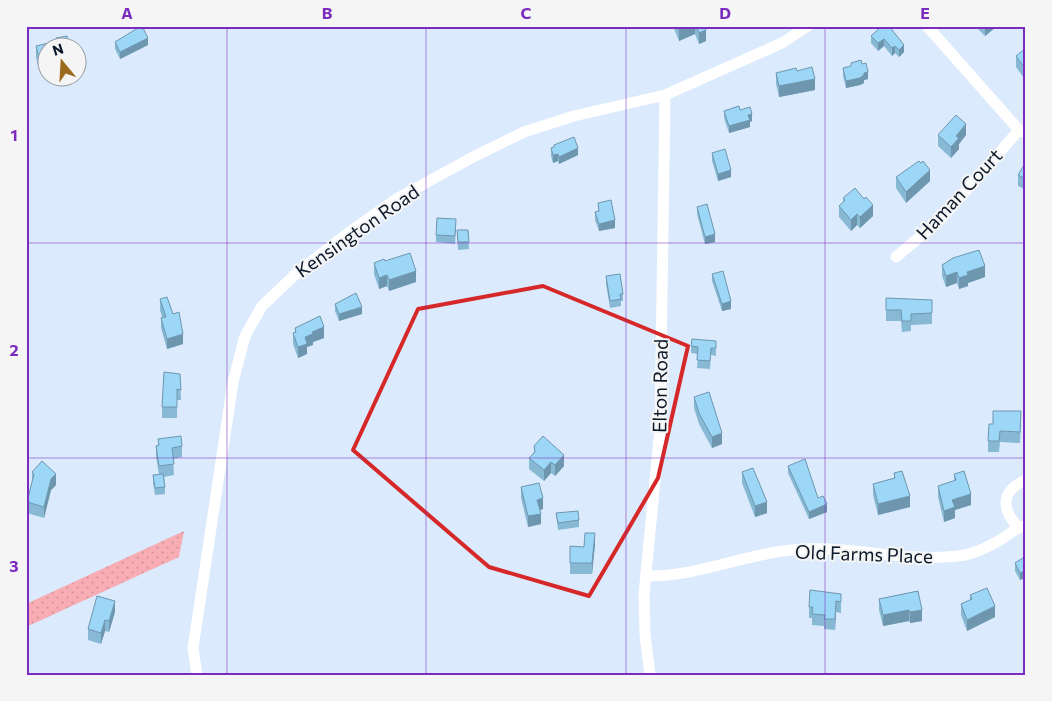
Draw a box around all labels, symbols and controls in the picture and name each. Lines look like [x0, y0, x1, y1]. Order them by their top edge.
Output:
text: A [121, 3, 133, 22]
text: B [322, 3, 333, 22]
text: C [521, 3, 532, 22]
text: D [719, 3, 731, 22]
text: E [920, 3, 930, 22]
north arrow [38, 38, 88, 88]
text: N [50, 39, 65, 59]
text: 1 [10, 125, 18, 144]
street label: Haman Court [911, 143, 1007, 244]
street label: Kensington Road [290, 179, 423, 282]
street label: Elton Road [647, 339, 672, 433]
text: 2 [9, 340, 19, 359]
street label: Old Farms Place [795, 540, 933, 567]
text: 3 [9, 556, 19, 575]

